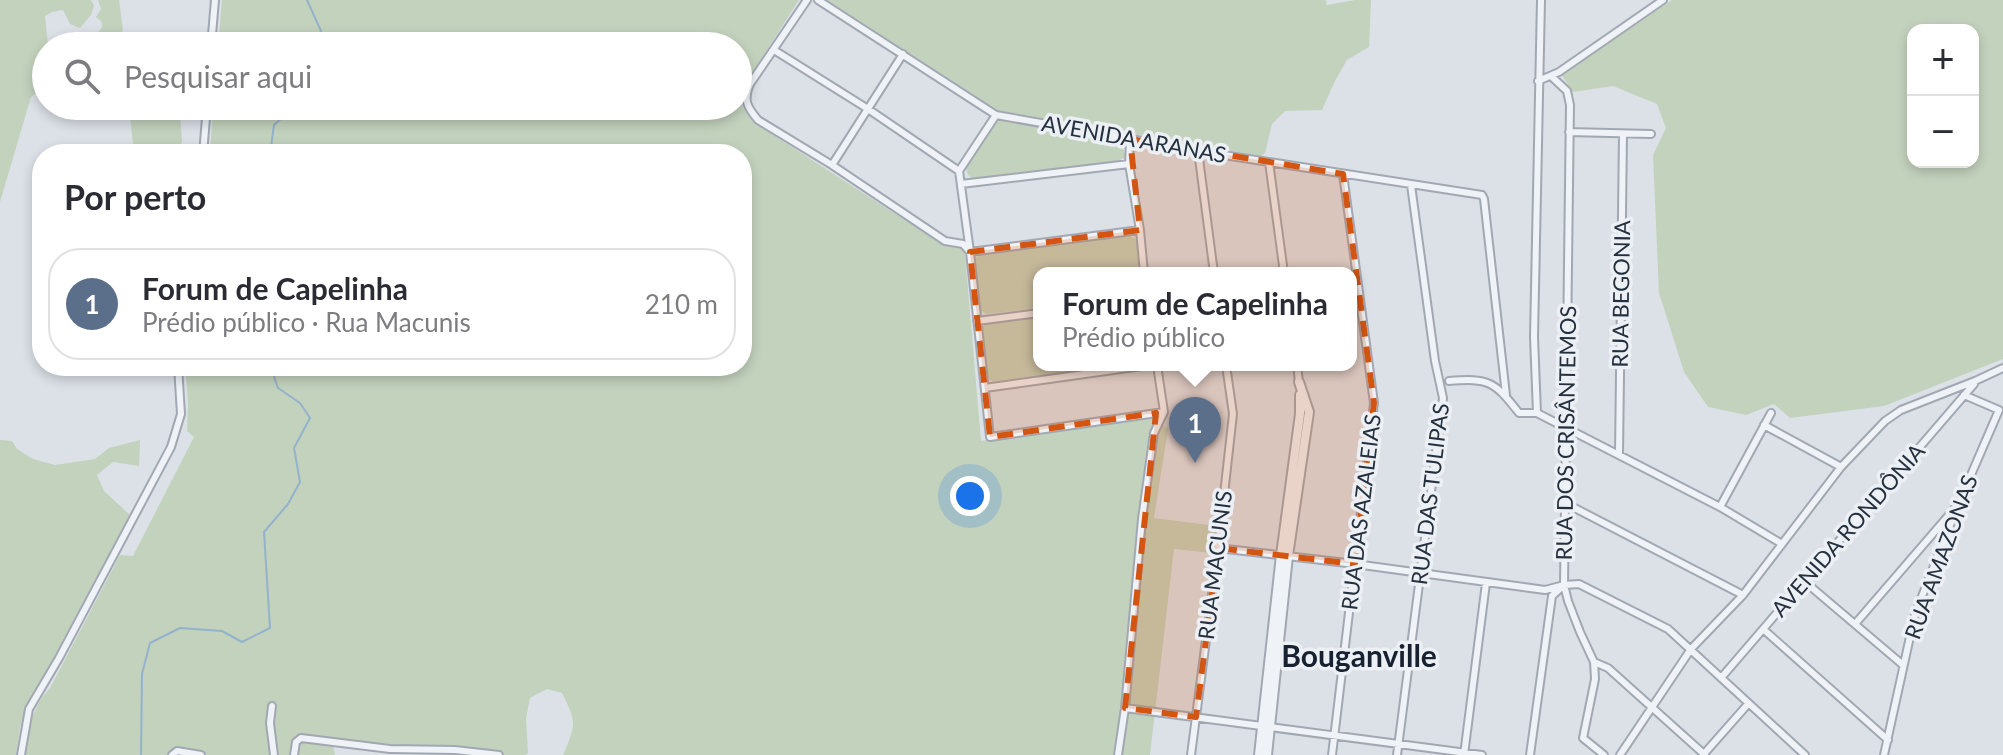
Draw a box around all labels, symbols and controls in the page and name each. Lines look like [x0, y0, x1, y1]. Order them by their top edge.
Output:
map controls [1907, 24, 1979, 168]
button: + [1907, 24, 1979, 96]
search box [32, 32, 752, 120]
icon: search [60, 54, 104, 98]
text: Pesquisar aqui [124, 58, 312, 94]
button: − [1907, 96, 1979, 168]
street label: AVENIDA ARANAS [1040, 109, 1228, 168]
text: Por perto [64, 176, 206, 217]
street label: RUA BEGONIA [1606, 220, 1635, 368]
popup [1033, 267, 1357, 371]
text: Forum de Capelinha [142, 270, 408, 306]
text: Forum de Capelinha [1062, 285, 1328, 321]
text: 1 [84, 288, 100, 320]
text: 210 m [645, 288, 718, 320]
street label: RUA DOS CRISÂNTEMOS [1550, 305, 1581, 561]
text: Prédio público · Rua Macunis [142, 306, 471, 338]
text: Prédio público [1062, 321, 1225, 353]
pin: 1 [1169, 397, 1221, 463]
street label: RUA DAS TULIPAS [1405, 401, 1454, 586]
street label: RUA DAS AZALEIAS [1335, 412, 1386, 612]
street label: AVENIDA RONDÔNIA [1765, 438, 1930, 622]
street label: RUA AMAZONAS [1898, 471, 1983, 643]
your location [950, 476, 990, 516]
street label: RUA MACUNIS [1192, 489, 1237, 641]
district label: Bouganville [1281, 637, 1437, 673]

